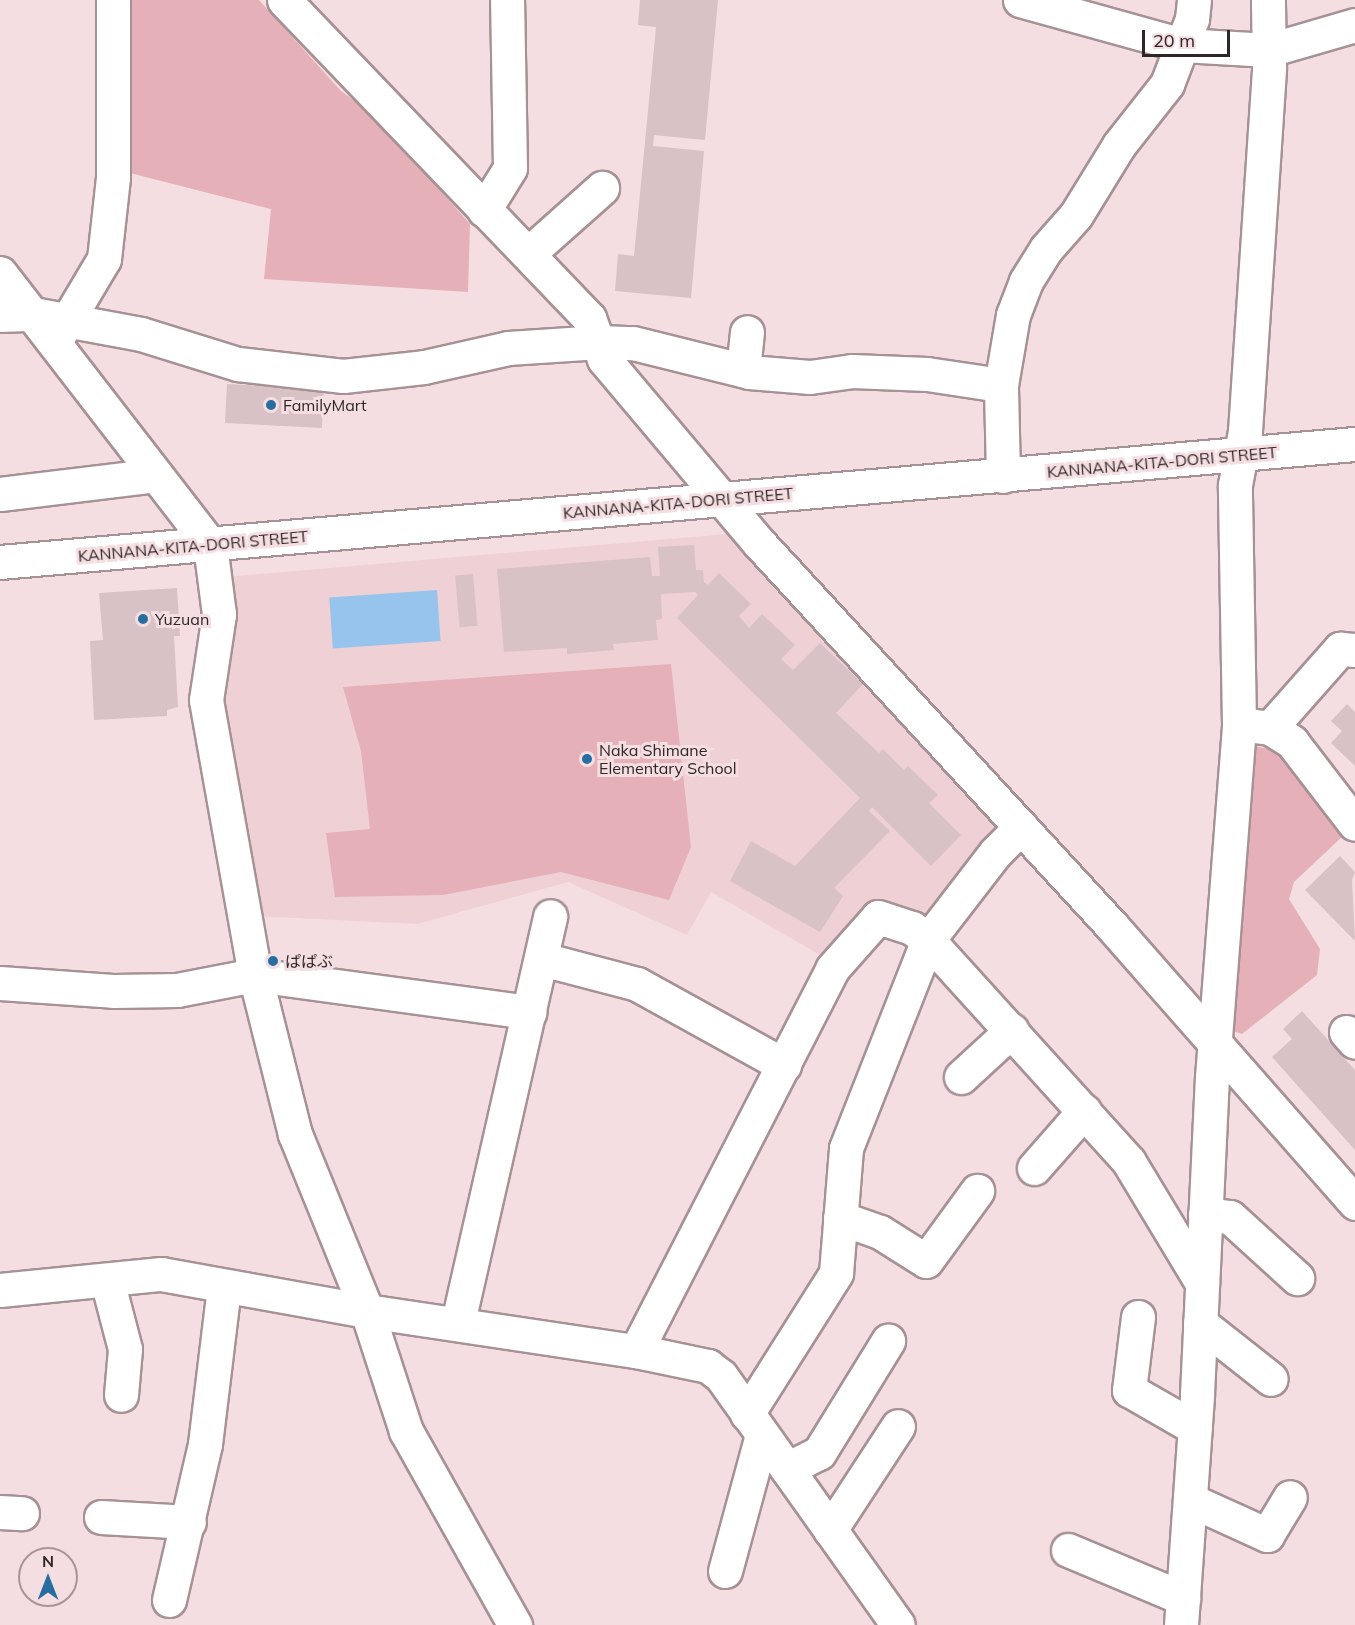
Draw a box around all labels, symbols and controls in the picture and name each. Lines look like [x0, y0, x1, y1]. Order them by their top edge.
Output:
scale bar [1145, 18, 1234, 56]
text: 20 m [1153, 29, 1195, 52]
place label: FamilyMart [283, 395, 367, 415]
marker: FamilyMart [264, 398, 278, 412]
street label: KANNANA-KITA-DORI STREET [1046, 442, 1278, 482]
street label: KANNANA-KITA-DORI STREET [562, 483, 794, 523]
street label: KANNANA-KITA-DORI STREET [77, 526, 309, 566]
place label: Yuzuan [155, 609, 209, 629]
marker: Yuzuan [136, 612, 150, 626]
place label: Naka Shimane Elementary School [599, 740, 737, 778]
marker: Naka Shimane Elementary School [580, 752, 594, 766]
place label: ぱぱぶ [285, 951, 333, 971]
marker: ぱぱぶ [266, 954, 280, 968]
north arrow [18, 1547, 78, 1607]
text: N [42, 1551, 54, 1571]

